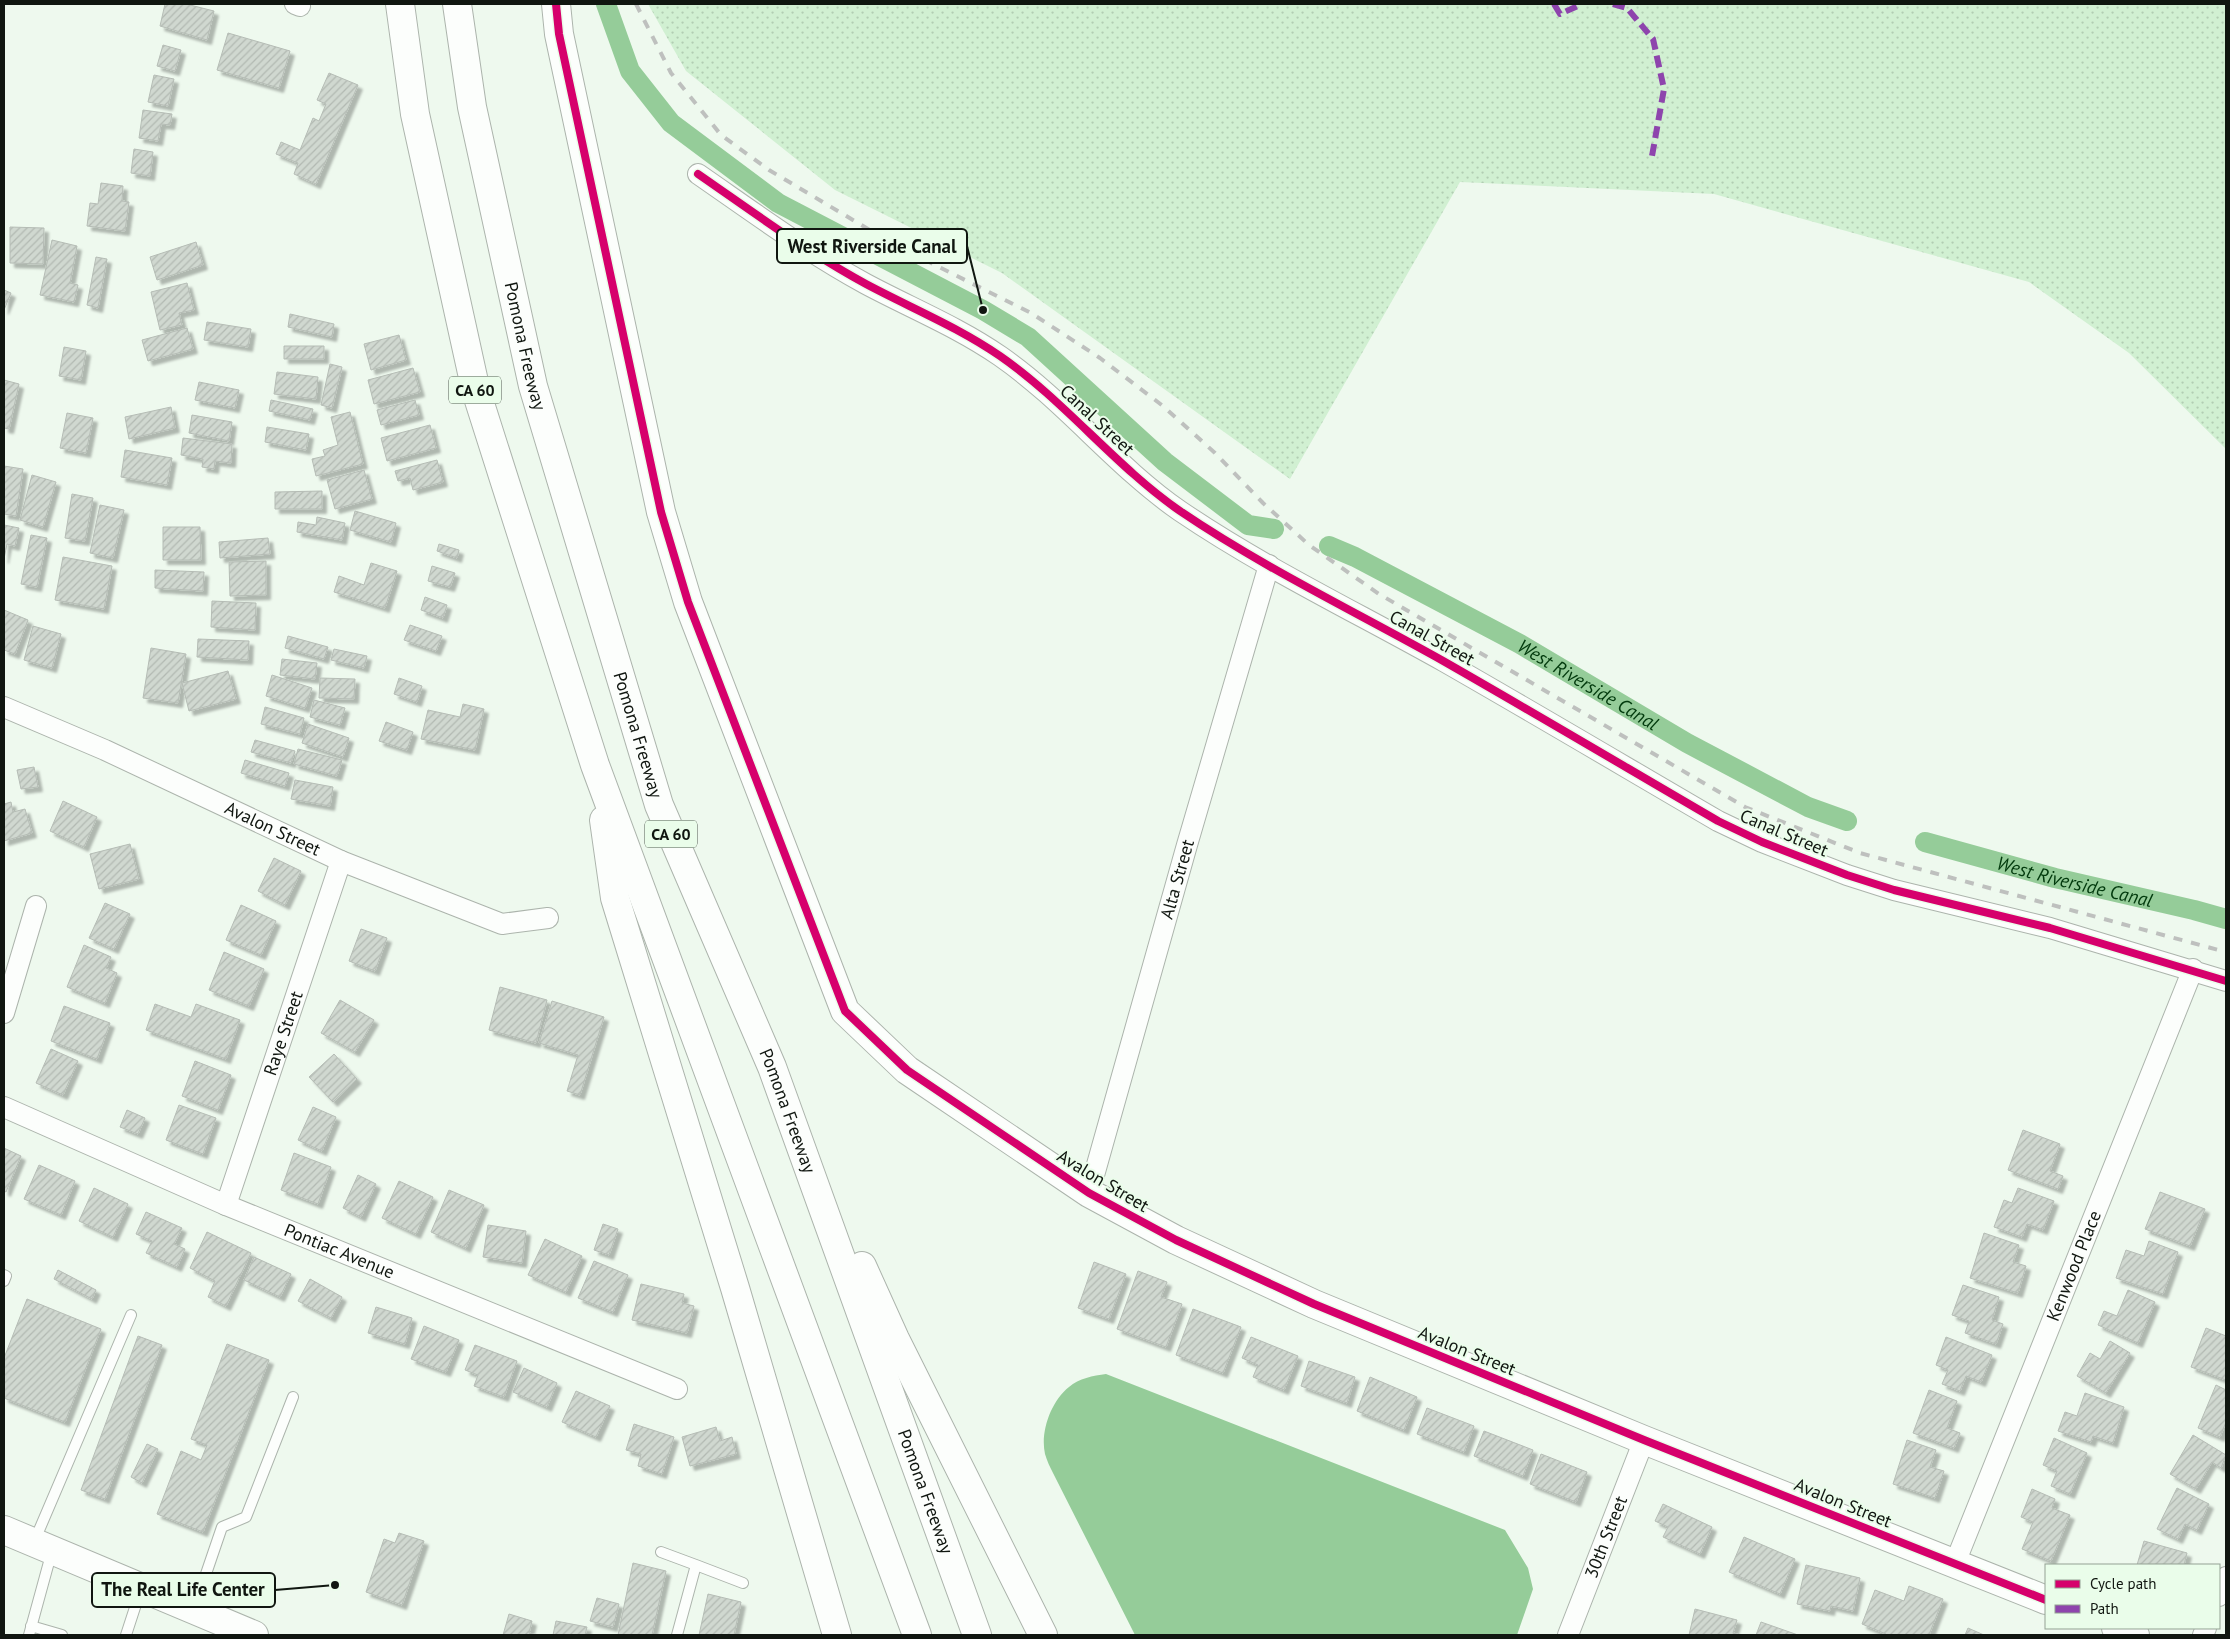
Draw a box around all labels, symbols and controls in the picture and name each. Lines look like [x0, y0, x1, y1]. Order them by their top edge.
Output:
callout: West Riverside Canal [777, 229, 967, 263]
text: West Riverside Canal [787, 234, 957, 258]
street label: Pomona Freeway [500, 280, 552, 413]
road number: CA 60 [449, 376, 501, 404]
street label: Canal Street [1055, 379, 1139, 460]
street label: Canal Street [1386, 605, 1479, 670]
water label: West Riverside Canal [1513, 633, 1663, 735]
street label: Pomona Freeway [609, 669, 668, 801]
street label: Avalon Street [221, 796, 324, 861]
street label: Canal Street [1737, 804, 1832, 861]
road number: CA 60 [645, 821, 697, 848]
street label: Alta Street [1155, 837, 1199, 921]
water label: West Riverside Canal [1994, 850, 2155, 912]
street label: Raye Street [258, 988, 308, 1078]
street label: Pomona Freeway [754, 1045, 821, 1177]
street label: Avalon Street [1053, 1144, 1153, 1217]
street label: Kenwood Place [2041, 1207, 2106, 1324]
street label: Pontiac Avenue [281, 1218, 398, 1283]
street label: Avalon Street [1415, 1321, 1519, 1381]
street label: Pomona Freeway [893, 1426, 959, 1558]
street label: Avalon Street [1791, 1473, 1895, 1533]
street label: 30th Street [1579, 1493, 1632, 1581]
legend [2045, 1564, 2220, 1629]
callout: The Real Life Center [92, 1573, 275, 1607]
text: Cycle path [2090, 1574, 2156, 1593]
text: The Real Life Center [101, 1577, 265, 1601]
text: Path [2090, 1599, 2119, 1618]

